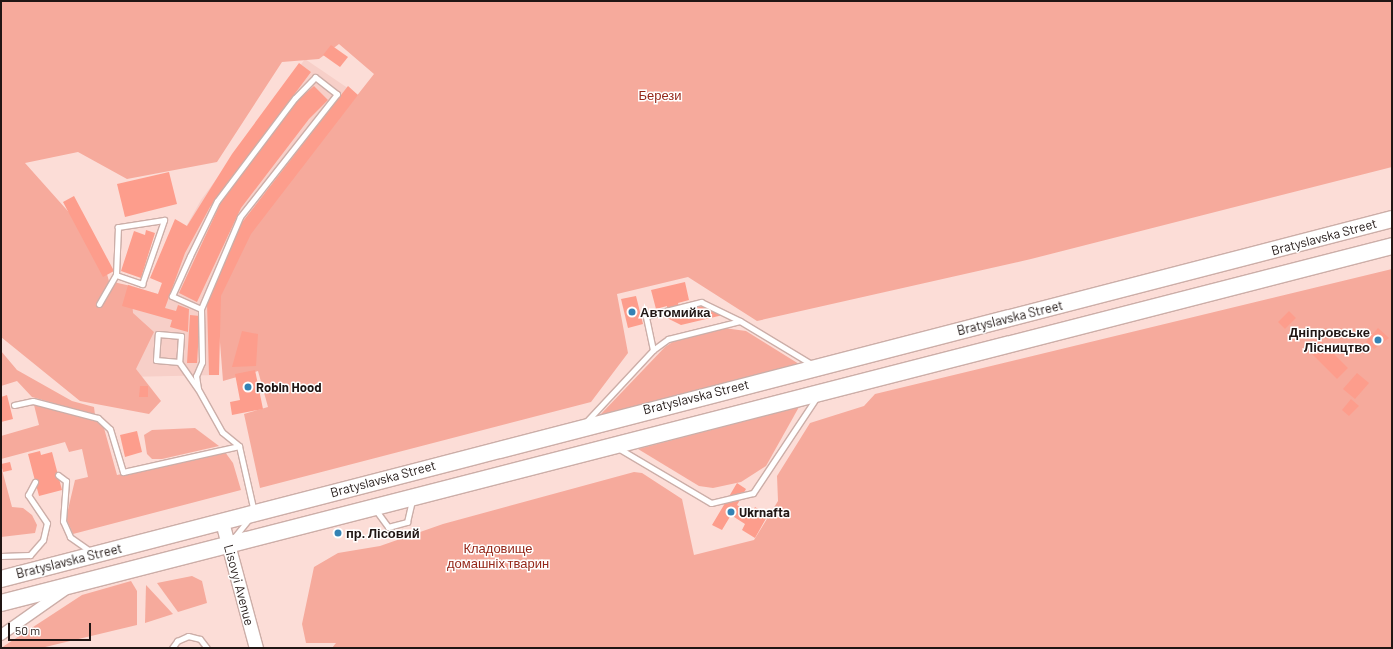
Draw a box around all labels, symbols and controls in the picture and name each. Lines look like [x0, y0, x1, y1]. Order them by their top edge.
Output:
park label: Берези [638, 87, 682, 103]
street label: Bratyslavska Street [1269, 215, 1379, 259]
street label: Bratyslavska Street [955, 297, 1065, 339]
place label: Автомийка [640, 304, 711, 320]
marker: Автомийка [627, 307, 637, 317]
place label: Дніпровське Лісництво [1289, 325, 1370, 356]
marker: Дніпровське Лісництво [1373, 335, 1383, 345]
street label: Bratyslavska Street [641, 376, 751, 418]
place label: Robin Hood [256, 379, 322, 395]
marker: Robin Hood [243, 382, 253, 392]
street label: Bratyslavska Street [328, 457, 438, 501]
place label: Ukrnafta [739, 504, 790, 520]
marker: Ukrnafta [726, 507, 736, 517]
place label: пр. Лісовий [346, 525, 420, 541]
marker: пр. Лісовий [333, 528, 343, 538]
street label: Bratyslavska Street [14, 540, 124, 582]
park label: Кладовище домашніх тварин [447, 541, 549, 572]
street label: Lisovyi Avenue [221, 543, 257, 627]
scale bar [10, 615, 93, 641]
text: 50 m [15, 623, 40, 637]

